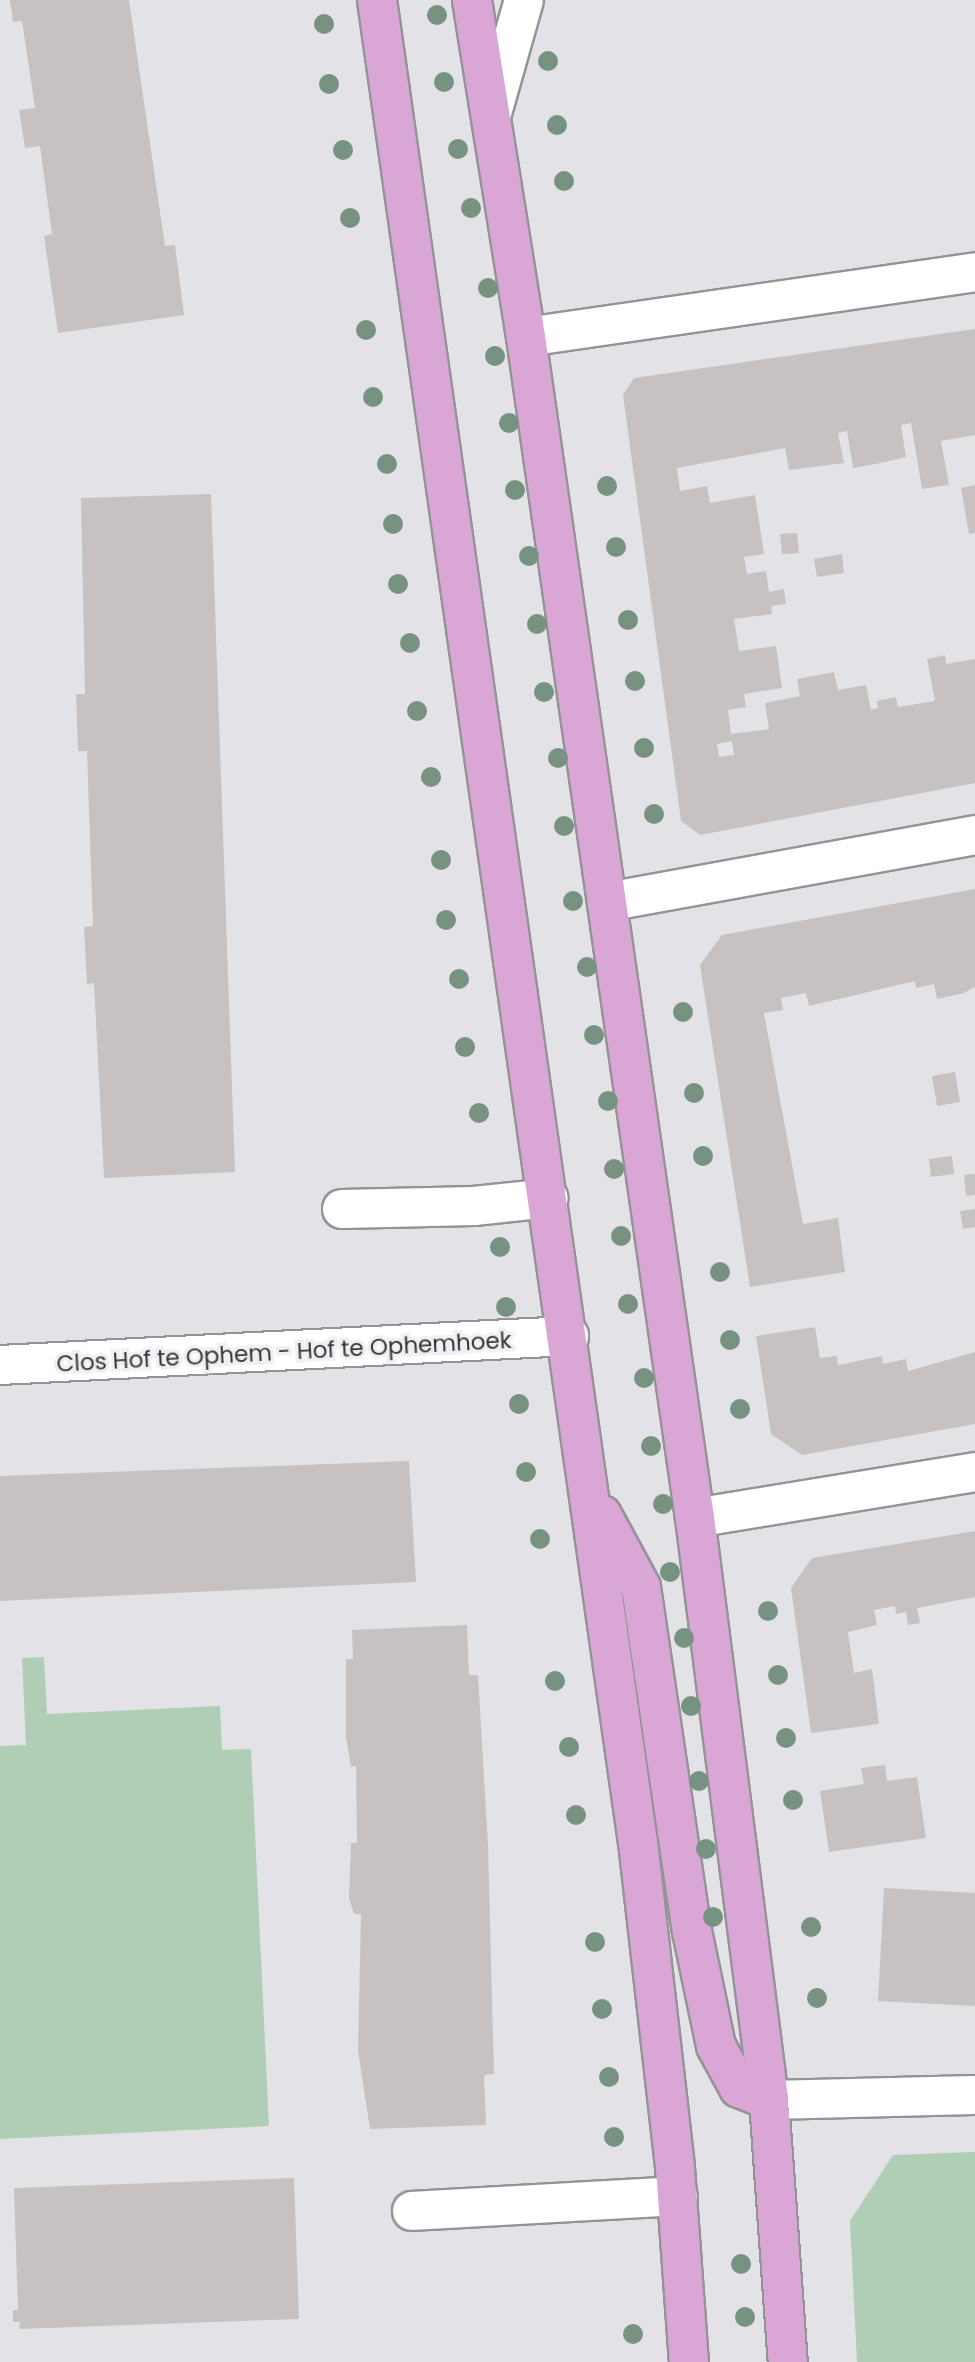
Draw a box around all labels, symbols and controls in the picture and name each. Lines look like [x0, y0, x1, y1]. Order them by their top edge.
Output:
street label: Clos Hof te Ophem - Hof te Ophemhoek [56, 1326, 512, 1378]

